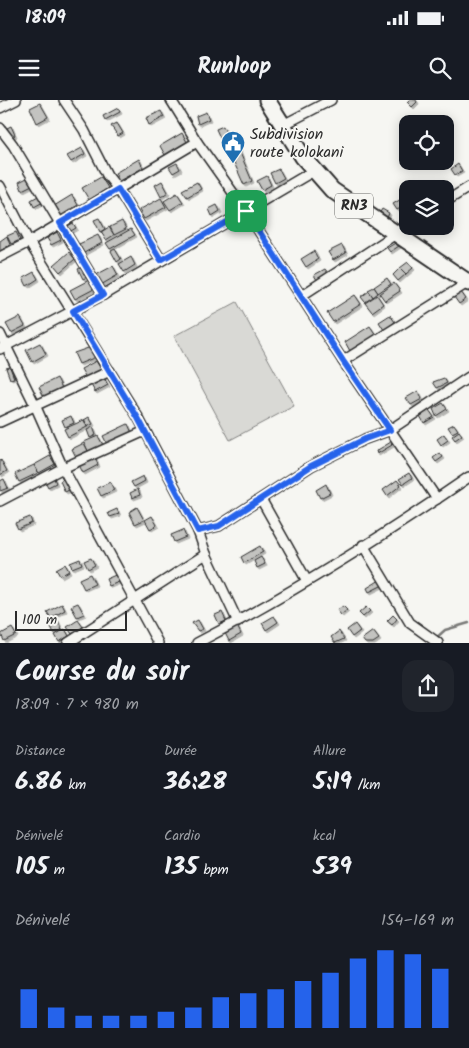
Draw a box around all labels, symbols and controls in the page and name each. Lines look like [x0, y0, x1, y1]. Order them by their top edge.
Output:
text: 18:09 [25, 3, 66, 33]
text: Runloop [198, 50, 271, 85]
icon: menu [15, 54, 43, 82]
icon: search [426, 54, 454, 82]
map controls [399, 115, 454, 235]
button: locate [399, 115, 454, 170]
place label: Subdivision route kolokani [250, 122, 345, 165]
public building icon: Subdivision route kolokani [220, 130, 246, 164]
button: layers [399, 180, 454, 235]
pin [225, 190, 267, 232]
road number: RN3 [335, 194, 373, 218]
icon: arrive [232, 197, 260, 225]
scale bar [15, 608, 128, 631]
text: 100 m [22, 609, 57, 631]
text: Course du soir [15, 650, 189, 695]
button: share [402, 660, 454, 712]
text: 18:09 · 7 × 980 m [15, 692, 139, 717]
text: Distance [15, 740, 65, 762]
text: Durée [164, 740, 197, 762]
text: Allure [313, 740, 346, 762]
text: 6.86 [15, 762, 63, 802]
text: 36:28 [164, 762, 227, 802]
text: 5:19 [313, 762, 352, 802]
text: km [63, 774, 86, 796]
text: /km [352, 774, 380, 796]
text: Dénivelé [15, 825, 63, 847]
text: Cardio [164, 825, 200, 847]
text: kcal [313, 825, 336, 847]
text: 105 [15, 847, 48, 887]
text: 135 [164, 847, 198, 887]
text: 539 [313, 847, 352, 887]
text: m [48, 859, 65, 881]
text: bpm [198, 859, 229, 881]
text: Dénivelé [15, 908, 70, 933]
text: 154–169 m [381, 908, 454, 933]

